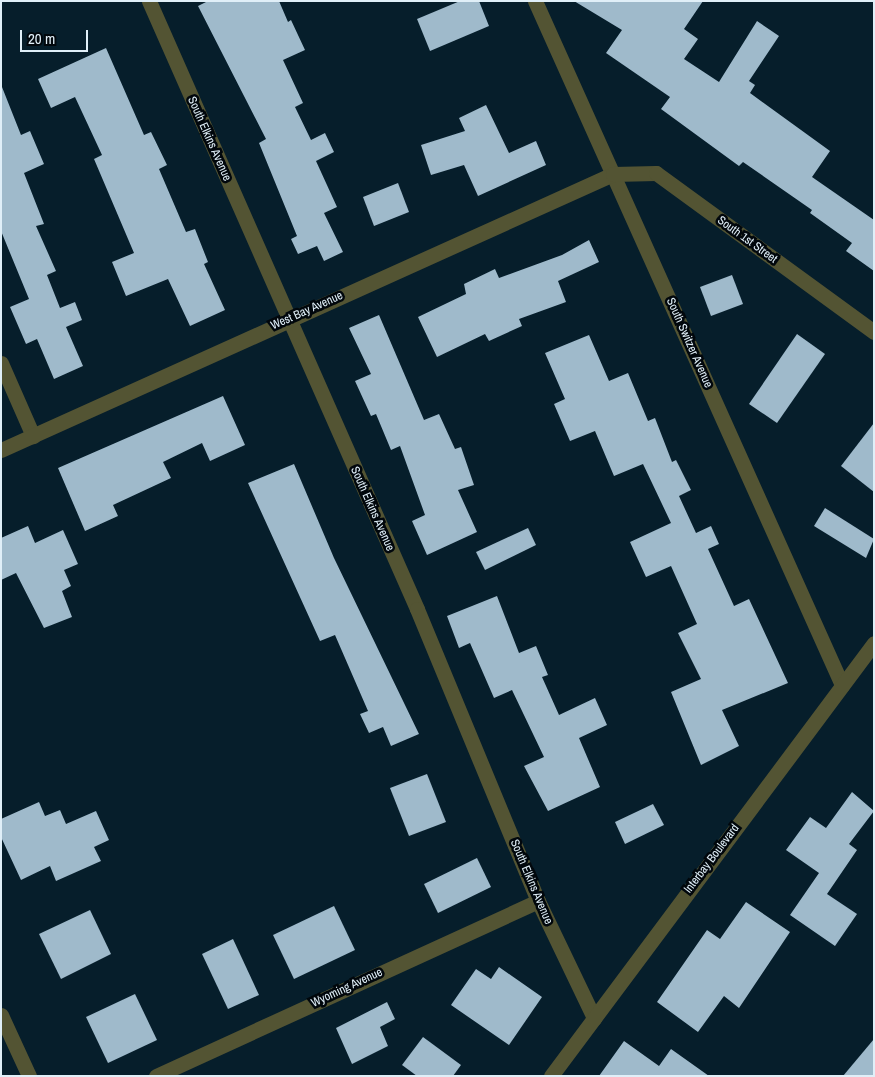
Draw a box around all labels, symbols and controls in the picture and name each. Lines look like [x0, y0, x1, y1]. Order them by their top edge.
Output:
scale bar [22, 20, 90, 52]
text: 20 m [28, 28, 55, 49]
street label: South Elkins Avenue [184, 94, 234, 184]
street label: South 1st Street [714, 213, 780, 267]
street label: West Bay Avenue [268, 289, 346, 333]
street label: South Switzer Avenue [663, 296, 715, 390]
street label: South Elkins Avenue [347, 464, 397, 554]
street label: Interbay Boulevard [681, 822, 743, 896]
street label: South Elkins Avenue [507, 837, 555, 927]
street label: Wyoming Avenue [309, 965, 385, 1011]

